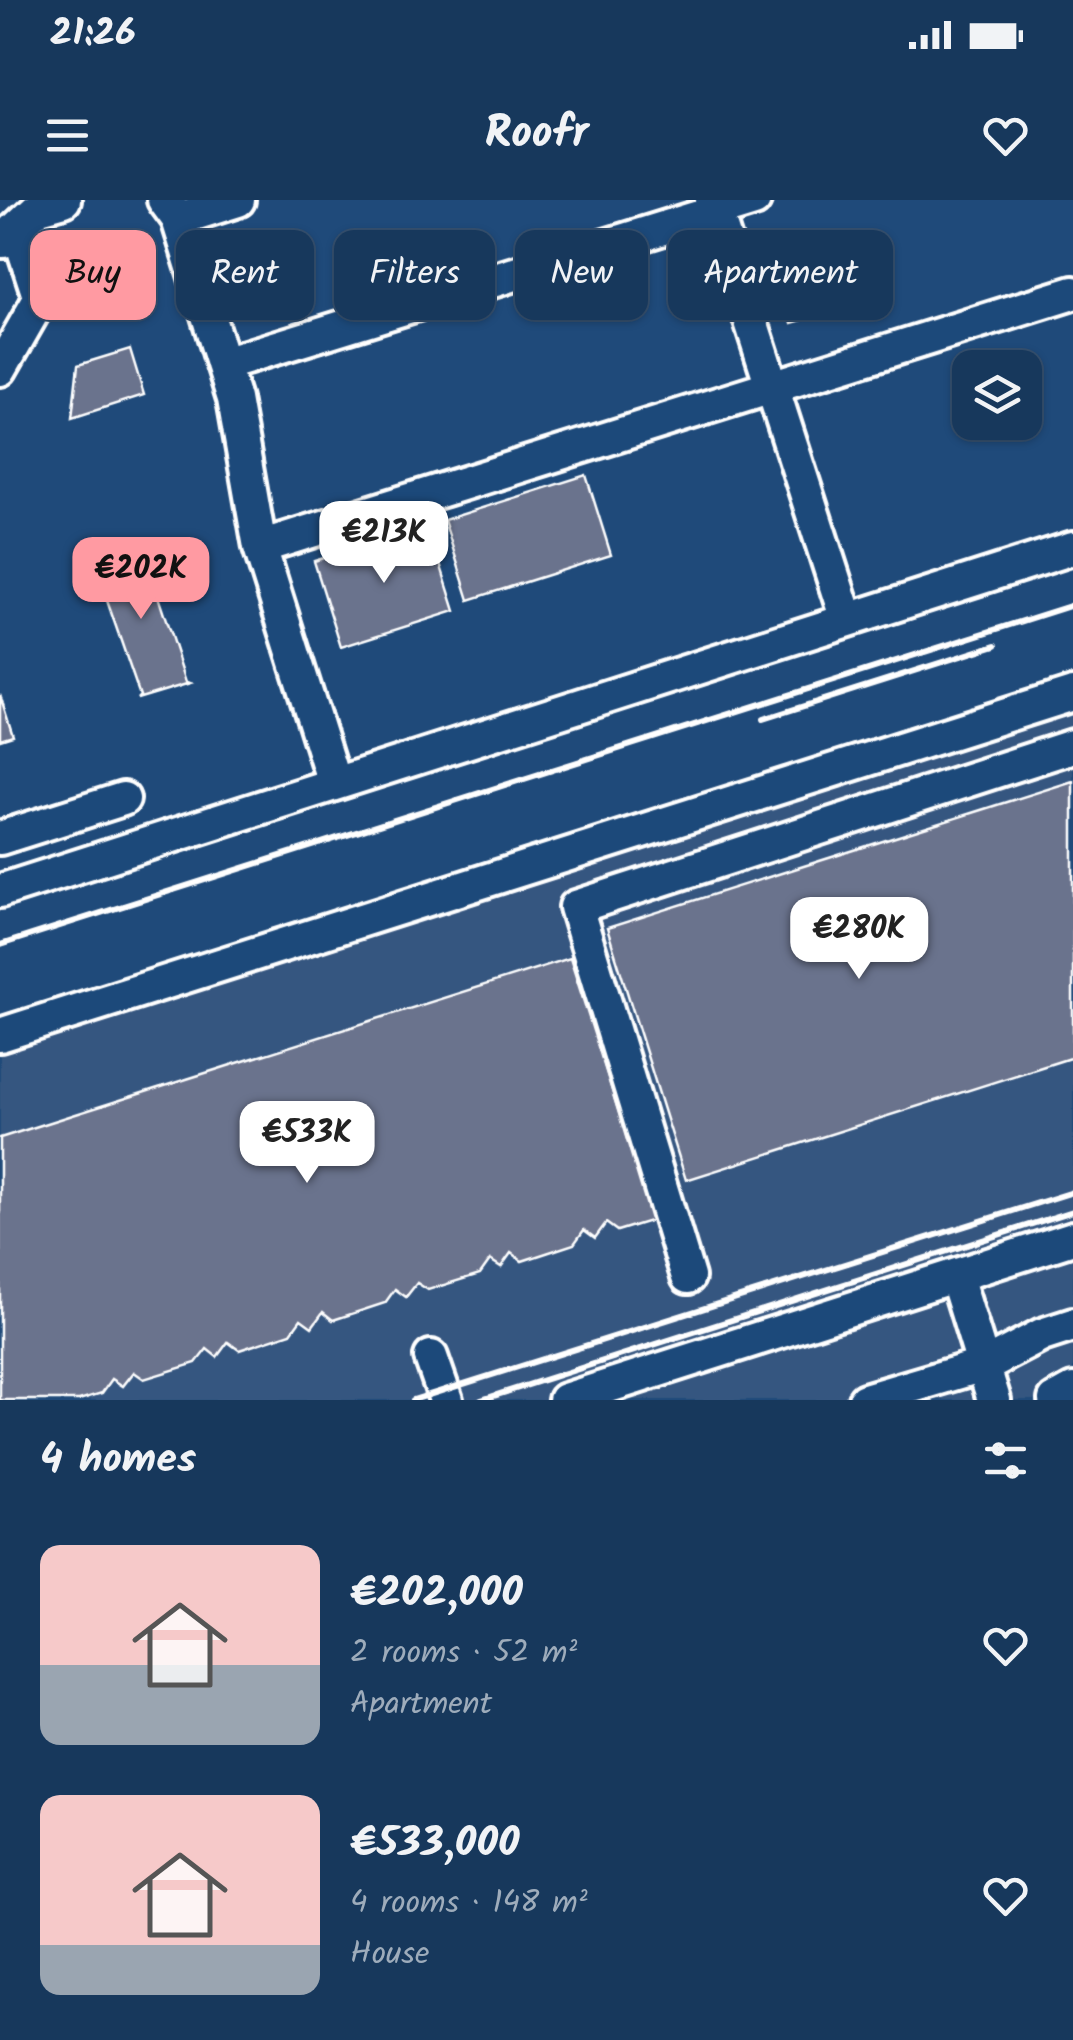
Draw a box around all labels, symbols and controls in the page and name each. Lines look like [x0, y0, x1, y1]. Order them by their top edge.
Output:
text: 21:26 [50, 5, 136, 65]
text: Roofr [485, 99, 588, 171]
icon: menu [40, 108, 95, 163]
icon: heart [978, 108, 1033, 163]
chip: Buy [30, 230, 156, 320]
chip: Rent [176, 230, 314, 320]
chip: Filters [334, 230, 495, 320]
chip: New [515, 230, 648, 320]
chip: Apartment [668, 230, 893, 320]
map controls [952, 350, 1042, 440]
button: layers [952, 350, 1042, 440]
pin: €213K [314, 501, 454, 586]
text: €213K [341, 508, 427, 559]
pin: €202K [71, 537, 211, 622]
text: €202K [94, 544, 188, 595]
pin: €280K [789, 897, 929, 982]
text: €280K [812, 904, 906, 955]
pin: €533K [237, 1101, 377, 1186]
text: €533K [262, 1108, 352, 1159]
text: 4 homes [40, 1427, 196, 1494]
icon: filters [978, 1433, 1033, 1488]
text: €202,000 [350, 1561, 523, 1628]
icon: home [120, 1585, 240, 1705]
icon: heart [978, 1618, 1033, 1673]
text: 2 rooms · 52 m² [350, 1628, 577, 1679]
text: Apartment [350, 1679, 492, 1730]
text: €533,000 [350, 1811, 519, 1878]
icon: home [120, 1835, 240, 1955]
icon: heart [978, 1868, 1033, 1923]
text: 4 rooms · 148 m² [350, 1878, 588, 1929]
text: House [350, 1929, 429, 1980]

